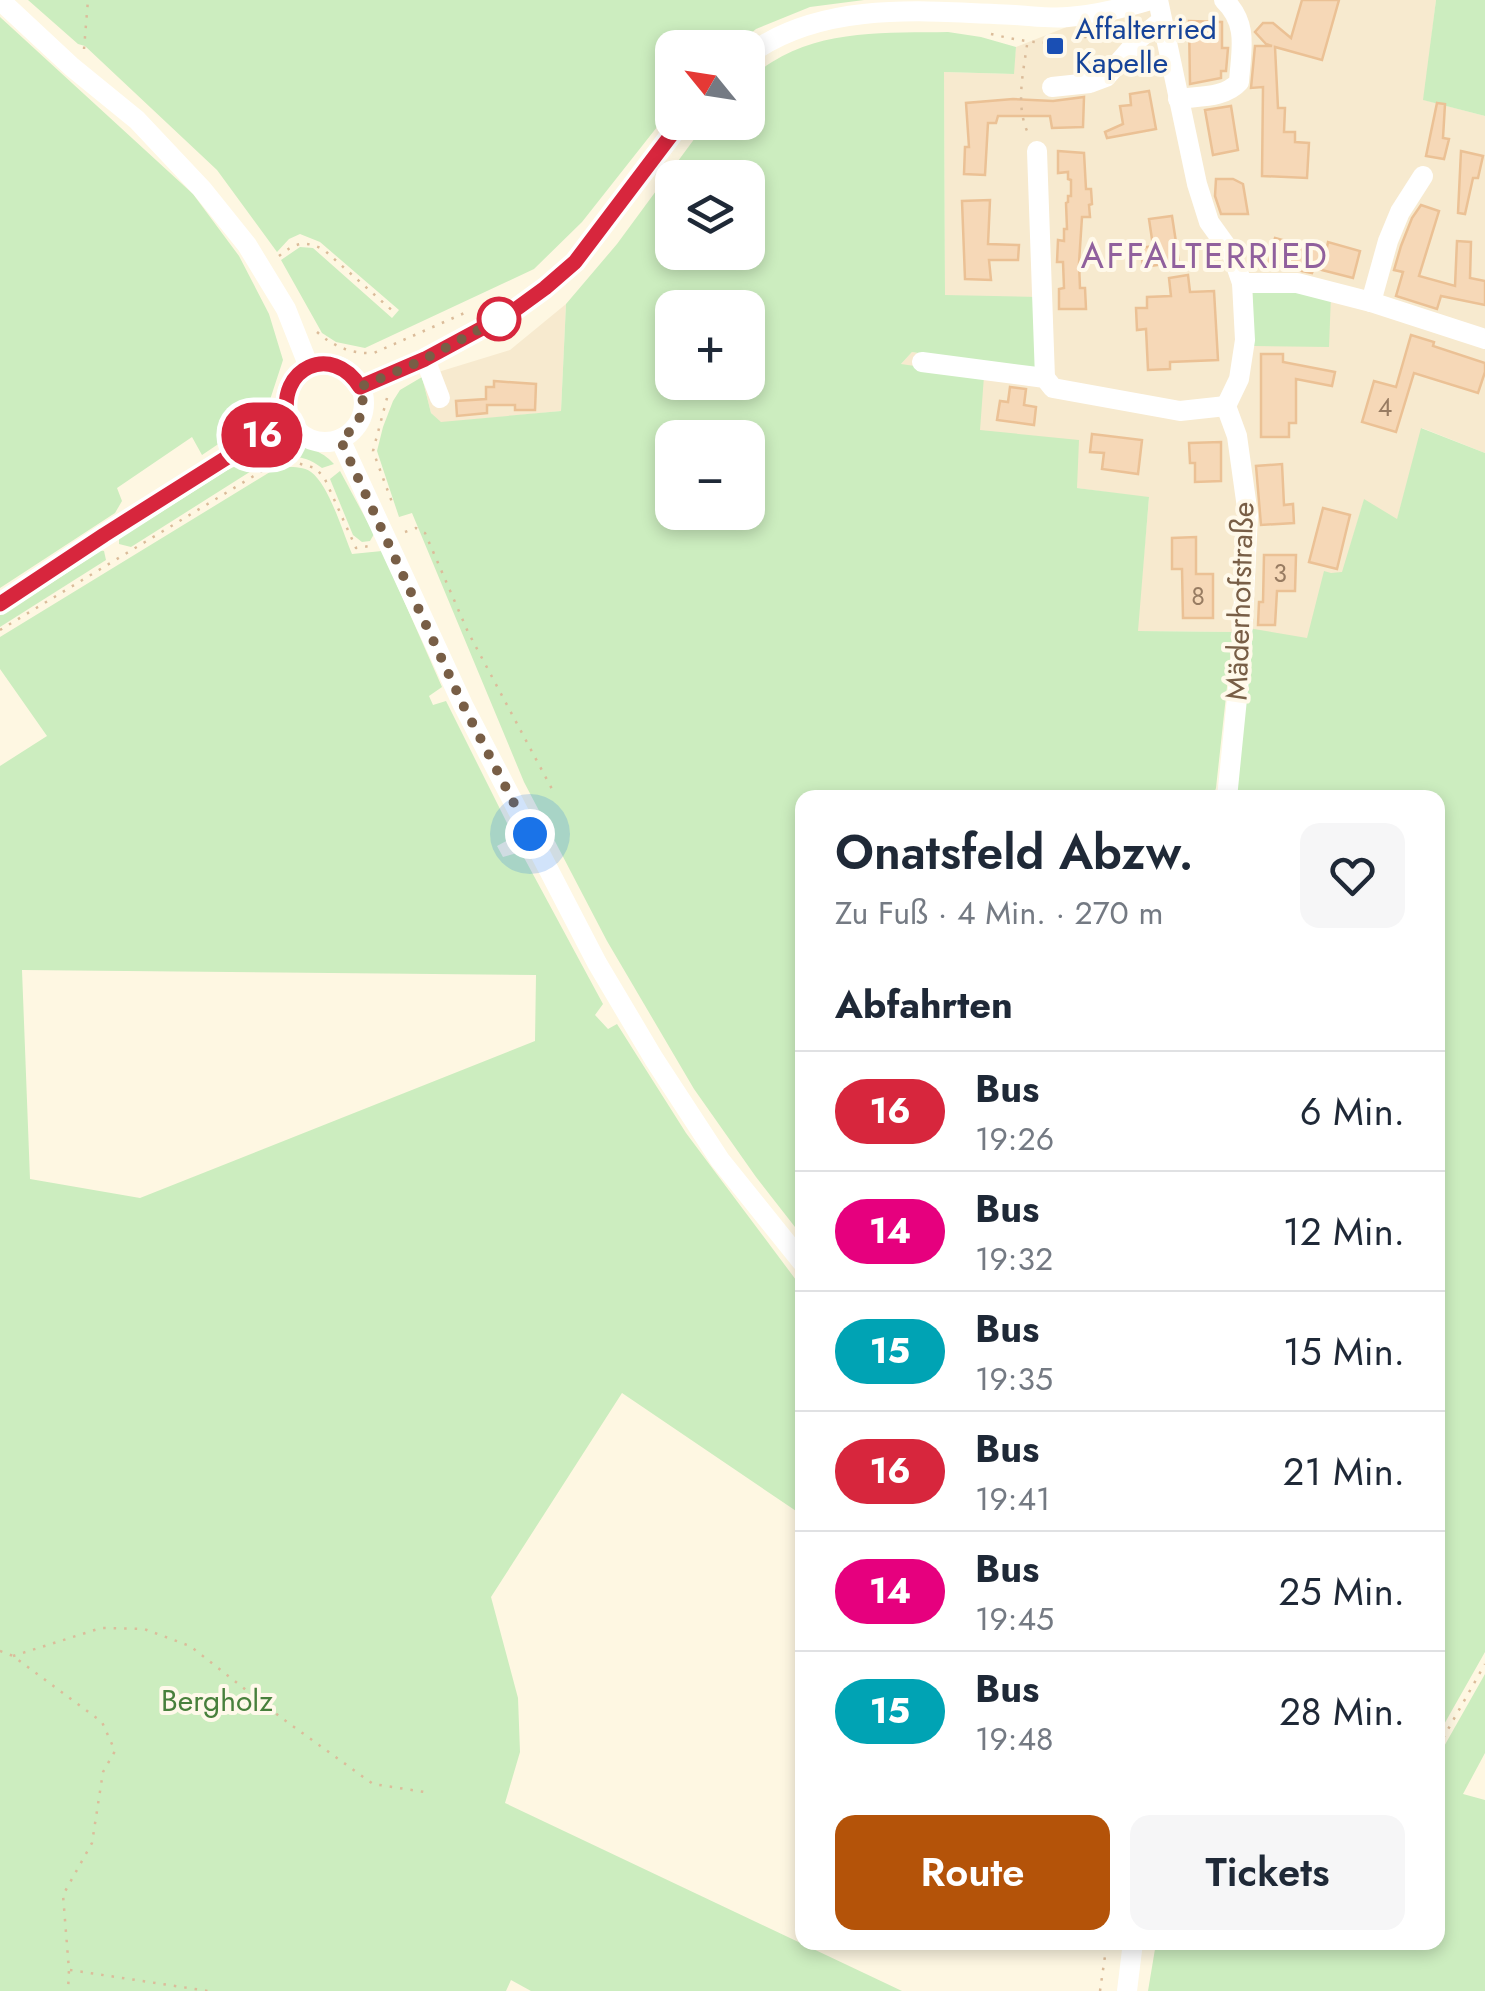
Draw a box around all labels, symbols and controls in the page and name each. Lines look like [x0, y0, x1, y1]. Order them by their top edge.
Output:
place label: Affalterried Kapelle [1075, 7, 1217, 84]
north arrow [655, 30, 765, 140]
map controls [655, 30, 765, 530]
marker: Affalterried Kapelle [1044, 35, 1066, 57]
button: layers [655, 160, 765, 270]
district label: AFFALTERRIED [1081, 231, 1329, 281]
button: + [655, 290, 765, 400]
unlabelled marker [478, 298, 520, 340]
house number: 4 [1378, 389, 1392, 425]
line badge: 16 [217, 402, 307, 468]
text: 16 [241, 410, 283, 460]
button: − [655, 420, 765, 530]
street label: Mäderhofstraße [1215, 501, 1264, 701]
house number: 3 [1273, 555, 1287, 591]
house number: 8 [1191, 578, 1205, 614]
your location [505, 809, 555, 859]
text: Onatsfeld Abzw. [835, 818, 1194, 887]
button: heart [1300, 823, 1405, 928]
text: Zu Fuß · 4 Min. · 270 m [835, 890, 1163, 936]
text: Abfahrten [835, 977, 1013, 1032]
text: Bus [975, 1061, 1039, 1116]
text: 6 Min. [1300, 1084, 1405, 1139]
text: 16 [869, 1086, 911, 1136]
text: 19:26 [975, 1116, 1054, 1162]
text: Bus [975, 1181, 1039, 1236]
text: 12 Min. [1283, 1204, 1405, 1259]
text: 14 [869, 1206, 911, 1256]
text: 19:32 [975, 1236, 1053, 1282]
text: Bus [975, 1301, 1039, 1356]
text: 15 Min. [1283, 1324, 1405, 1379]
text: 15 [870, 1326, 910, 1376]
text: 19:35 [975, 1356, 1053, 1402]
text: Bus [975, 1421, 1039, 1476]
text: 21 Min. [1283, 1444, 1405, 1499]
text: 16 [869, 1446, 911, 1496]
text: 19:41 [975, 1476, 1051, 1522]
text: Bus [975, 1541, 1039, 1596]
text: 25 Min. [1279, 1564, 1405, 1619]
text: 14 [869, 1566, 911, 1616]
text: 19:45 [975, 1596, 1054, 1642]
text: Bus [975, 1661, 1039, 1716]
park label: Bergholz [161, 1679, 273, 1722]
text: 28 Min. [1279, 1684, 1405, 1739]
text: 15 [870, 1686, 910, 1736]
text: 19:48 [975, 1716, 1054, 1762]
button: Route [835, 1815, 1110, 1930]
button: Tickets [1130, 1815, 1405, 1930]

